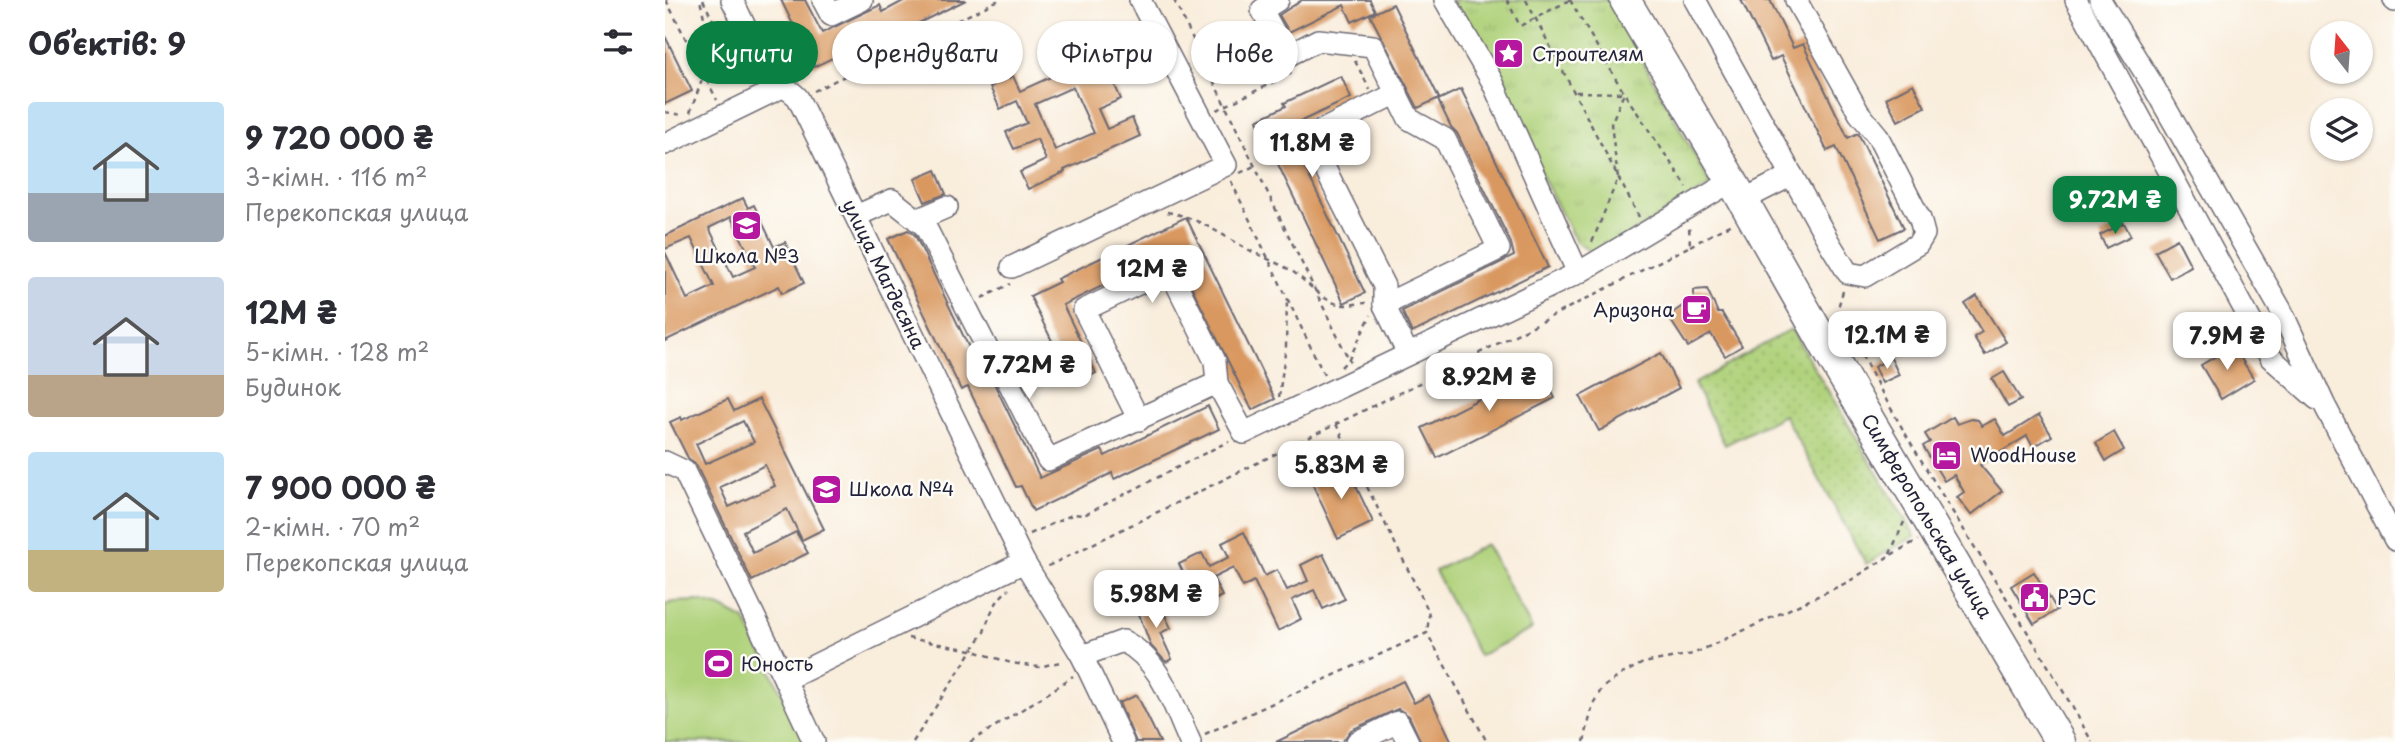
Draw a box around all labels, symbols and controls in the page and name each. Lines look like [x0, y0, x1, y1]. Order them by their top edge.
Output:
text: Об’єктів: 9 [28, 20, 186, 65]
chip: Купити [686, 21, 818, 84]
chip: Орендувати [832, 21, 1023, 84]
chip: Фільтри [1037, 21, 1177, 84]
chip: Нове [1191, 21, 1298, 84]
north arrow [2310, 21, 2373, 84]
map controls [2310, 21, 2373, 161]
icon: filters [599, 23, 637, 61]
place icon: Строителям [1492, 37, 1526, 71]
place label: Строителям [1532, 39, 1644, 67]
button: layers [2310, 98, 2373, 161]
text: 9 720 000 ₴ [245, 114, 434, 159]
pin: 11.8M ₴ [1247, 120, 1377, 179]
text: 11.8M ₴ [1269, 124, 1355, 159]
icon: home [84, 130, 168, 214]
text: 3-кімн. · 116 m² [245, 159, 427, 194]
pin: 9.72M ₴ [2050, 176, 2180, 236]
text: 9.72M ₴ [2069, 181, 2161, 216]
text: Перекопская улица [245, 194, 468, 229]
street label: улица Магдесяна [836, 194, 933, 353]
school or university icon: Школа №3 [730, 208, 764, 242]
place label: Школа №3 [694, 241, 800, 269]
pin: 12M ₴ [1103, 246, 1201, 305]
text: 12M ₴ [1117, 250, 1187, 285]
text: 12M ₴ [245, 289, 337, 334]
cafe icon: Аризона [1680, 293, 1714, 327]
place label: Аризона [1593, 295, 1674, 323]
icon: home [84, 305, 168, 389]
pin: 12.1M ₴ [1822, 312, 1952, 371]
pin: 7.9M ₴ [2170, 312, 2284, 372]
text: 12.1M ₴ [1844, 316, 1930, 351]
text: 7.9M ₴ [2189, 317, 2265, 352]
text: 5-кімн. · 128 m² [245, 334, 429, 369]
pin: 7.72M ₴ [964, 342, 1094, 401]
text: 7.72M ₴ [983, 346, 1075, 381]
pin: 8.92M ₴ [1424, 354, 1554, 413]
text: 8.92M ₴ [1442, 358, 1536, 393]
text: Будинок [245, 369, 341, 404]
street label: Симферопольская улица [1855, 408, 2000, 623]
hotel icon: WoodHouse [1930, 438, 1964, 472]
place label: WoodHouse [1970, 440, 2077, 468]
pin: 5.83M ₴ [1276, 442, 1406, 501]
text: 5.83M ₴ [1294, 446, 1388, 481]
text: 7 900 000 ₴ [245, 464, 436, 509]
school or university icon: Школа №4 [809, 472, 843, 506]
place label: Школа №4 [849, 474, 954, 502]
icon: home [84, 480, 168, 564]
text: 2-кімн. · 70 m² [245, 509, 420, 544]
text: Перекопская улица [245, 544, 468, 579]
pin: 5.98M ₴ [1091, 570, 1221, 630]
text: 5.98M ₴ [1110, 575, 1202, 610]
public building icon: РЭС [2017, 581, 2051, 615]
place label: РЭС [2057, 583, 2097, 611]
sports icon: Юность [701, 647, 735, 681]
place label: Юность [741, 649, 814, 677]

